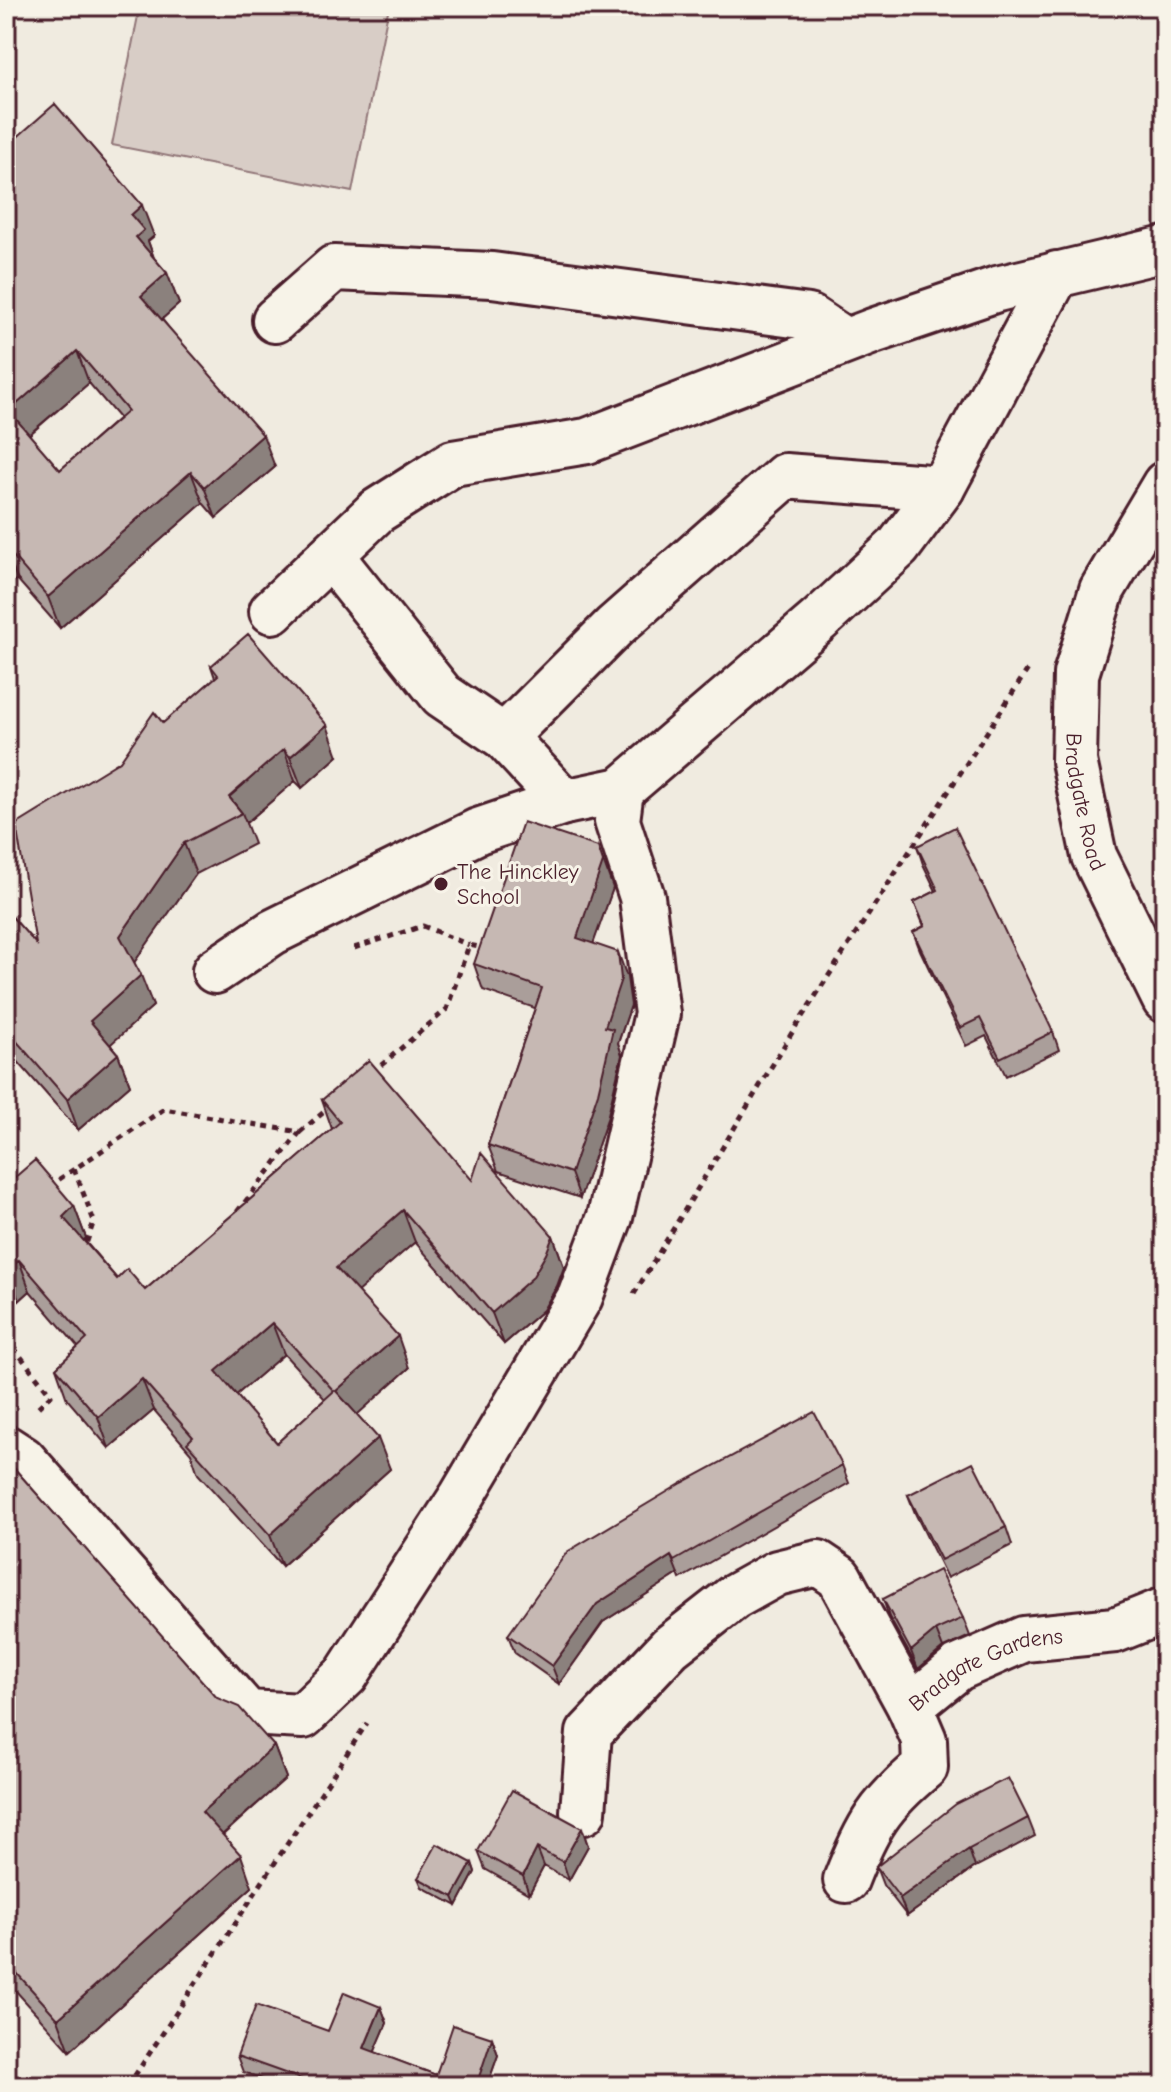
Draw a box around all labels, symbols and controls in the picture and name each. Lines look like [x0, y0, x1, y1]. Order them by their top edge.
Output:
street label: Bradgate Road [1060, 733, 1111, 875]
place label: The Hinckley School [457, 859, 579, 910]
marker: The Hinckley School [432, 875, 450, 893]
street label: Bradgate Gardens [904, 1623, 1064, 1717]

